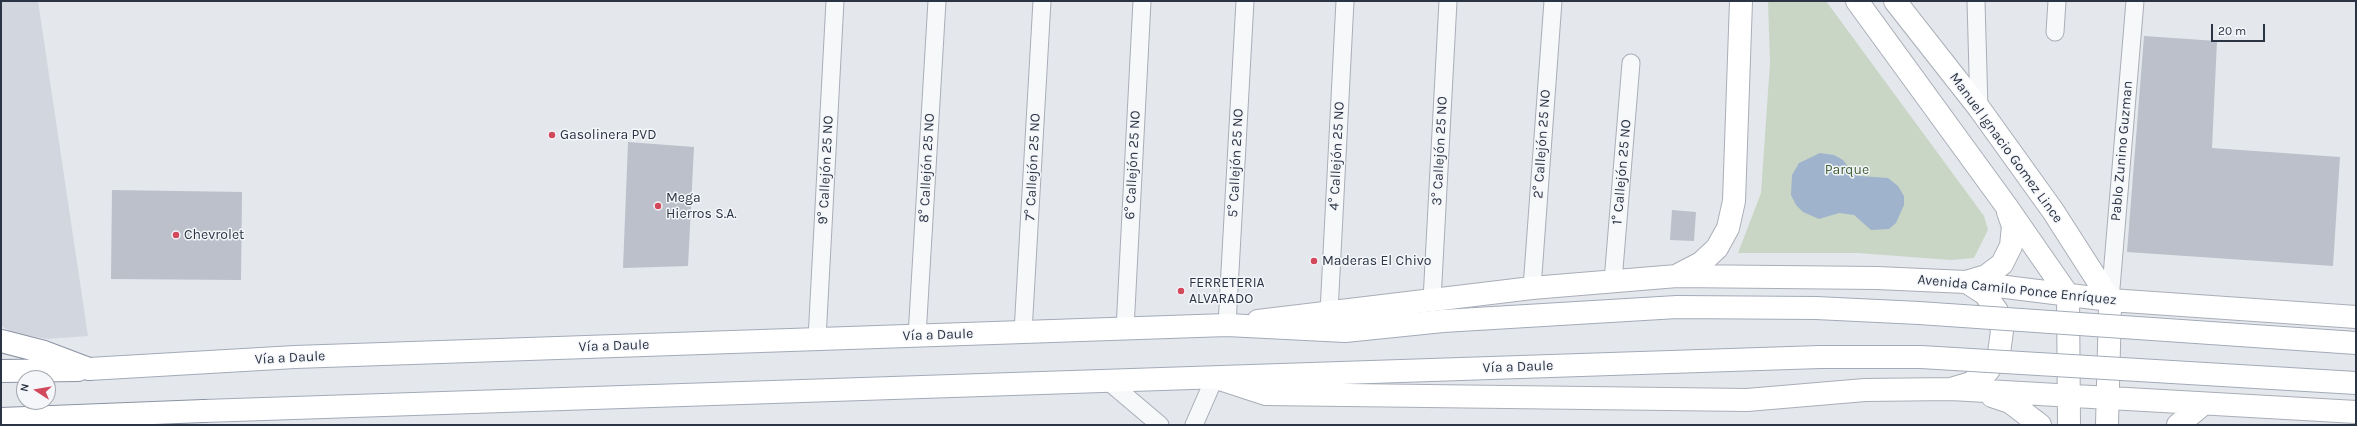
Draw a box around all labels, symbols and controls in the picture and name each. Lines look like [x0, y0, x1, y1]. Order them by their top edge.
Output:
scale bar [2213, 16, 2267, 42]
text: 20 m [2218, 24, 2246, 38]
street label: Manuel Ignacio Gomez Lince [1946, 70, 2066, 226]
street label: Pablo Zunino Guzman [2107, 80, 2137, 222]
street label: 2° Callejón 25 NO [1530, 89, 1554, 199]
street label: 3° Callejón 25 NO [1429, 96, 1451, 206]
street label: 4° Callejón 25 NO [1326, 101, 1348, 211]
street label: 5° Callejón 25 NO [1225, 108, 1247, 218]
street label: 6° Callejón 25 NO [1122, 110, 1144, 220]
street label: 8° Callejón 25 NO [916, 113, 938, 223]
street label: 7° Callejón 25 NO [1022, 113, 1044, 221]
street label: 9° Callejón 25 NO [815, 115, 837, 225]
street label: 1° Callejón 25 NO [1609, 119, 1635, 225]
place label: Gasolinera PVD [560, 127, 656, 143]
marker: Gasolinera PVD [547, 130, 557, 140]
park label: Parque [1825, 162, 1869, 178]
place label: Mega Hierros S.A. [666, 190, 737, 222]
marker: Mega Hierros S.A. [653, 201, 663, 211]
place label: Chevrolet [184, 227, 244, 243]
marker: Chevrolet [171, 230, 181, 240]
place label: Maderas El Chivo [1322, 253, 1432, 269]
marker: Maderas El Chivo [1309, 256, 1319, 266]
street label: Avenida Camilo Ponce Enríquez [1917, 271, 2117, 309]
place label: FERRETERIA ALVARADO [1189, 275, 1265, 308]
marker: FERRETERIA ALVARADO [1176, 286, 1186, 296]
street label: Vía a Daule [902, 325, 974, 345]
street label: Vía a Daule [578, 336, 650, 356]
street label: Vía a Daule [254, 348, 326, 368]
street label: Vía a Daule [1482, 357, 1554, 377]
north arrow [16, 370, 56, 410]
text: N [18, 382, 32, 393]

